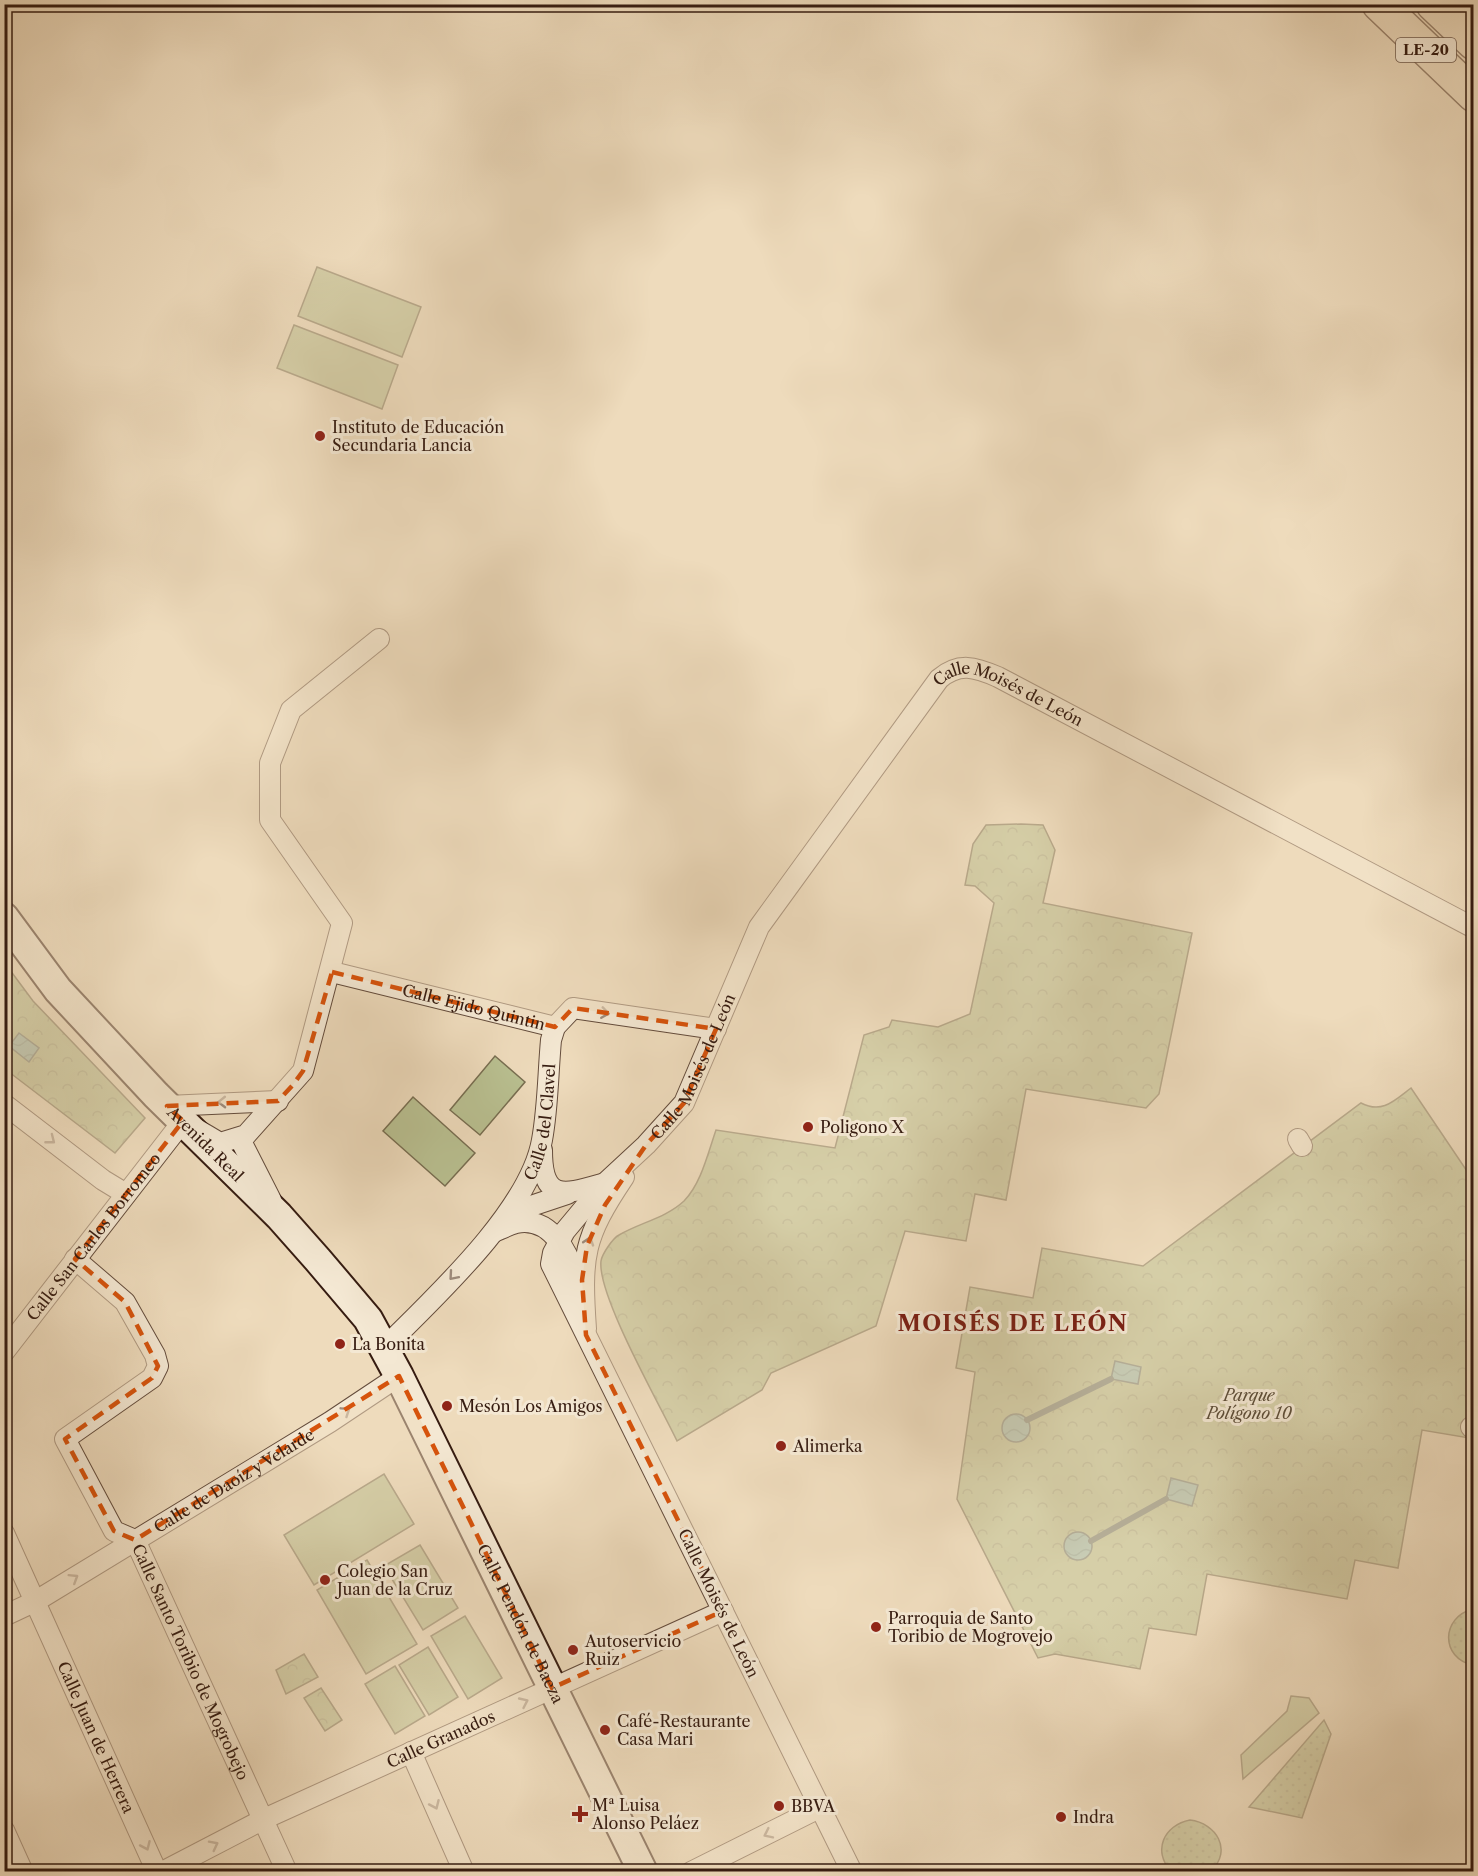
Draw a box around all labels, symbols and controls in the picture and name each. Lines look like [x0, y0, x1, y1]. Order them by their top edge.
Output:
road number: LE-20 [1396, 38, 1456, 62]
place label: Instituto de Educación Secundaria Lancia [332, 417, 504, 455]
marker: Instituto de Educación Secundaria Lancia [313, 429, 327, 443]
street label: Calle Moisés de León [929, 658, 1087, 730]
street label: Calle Ejido Quintin [400, 980, 547, 1034]
street label: Calle Moisés de León [646, 990, 739, 1143]
one-way arrow [601, 1006, 610, 1018]
street label: Calle del Clavel [519, 1063, 559, 1183]
one-way arrow [218, 1096, 227, 1108]
street label: Avenida Real [163, 1101, 248, 1186]
place label: Poligono X [820, 1117, 905, 1137]
marker: Poligono X [801, 1120, 815, 1134]
one-way arrow [44, 1133, 55, 1144]
street label: Calle San Carlos Borromeo [22, 1149, 165, 1325]
one-way arrow [582, 1236, 594, 1246]
one-way arrow [449, 1270, 460, 1280]
district label: MOISÉS DE LEÓN [898, 1309, 1128, 1337]
place label: La Bonita [352, 1334, 426, 1354]
marker: La Bonita [333, 1337, 347, 1351]
park label: Parque Polígono 10 [1204, 1385, 1293, 1423]
place label: Mesón Los Amigos [459, 1396, 602, 1416]
marker: Mesón Los Amigos [440, 1399, 454, 1413]
one-way arrow [340, 1408, 351, 1419]
street label: Calle de Daoíz y Velarde [150, 1424, 318, 1537]
place label: Alimerka [792, 1436, 863, 1456]
marker: Alimerka [774, 1439, 788, 1453]
street label: Calle Moisés de León [674, 1525, 764, 1681]
street label: Calle Santo Toribio de Mogrobejo [128, 1540, 254, 1783]
street label: Calle Pendón de Baeza [473, 1541, 569, 1707]
place label: Colegio San Juan de la Cruz [334, 1561, 453, 1599]
one-way arrow [68, 1573, 78, 1585]
marker: Colegio San Juan de la Cruz [318, 1573, 332, 1587]
place label: Parroquia de Santo Toribio de Mogrovejo [888, 1608, 1053, 1646]
marker: Parroquia de Santo Toribio de Mogrovejo [869, 1620, 883, 1634]
place label: Autoservicio Ruiz [584, 1631, 681, 1669]
marker: Autoservicio Ruiz [566, 1643, 580, 1657]
street label: Calle Juan de Herrera [53, 1658, 139, 1817]
one-way arrow [518, 1697, 529, 1709]
street label: Calle Granados [384, 1706, 498, 1772]
place label: Café-Restaurante Casa Mari [617, 1711, 751, 1749]
marker: Café-Restaurante Casa Mari [598, 1723, 612, 1737]
place label: Mª Luisa Alonso Peláez [591, 1795, 699, 1833]
place label: BBVA [791, 1796, 836, 1816]
one-way arrow [428, 1799, 440, 1810]
marker: BBVA [772, 1799, 786, 1813]
marker: Mª Luisa Alonso Peláez [573, 1807, 587, 1821]
place label: Indra [1073, 1807, 1114, 1827]
marker: Indra [1054, 1810, 1068, 1824]
one-way arrow [764, 1827, 775, 1838]
one-way arrow [139, 1840, 151, 1851]
one-way arrow [207, 1840, 218, 1852]

